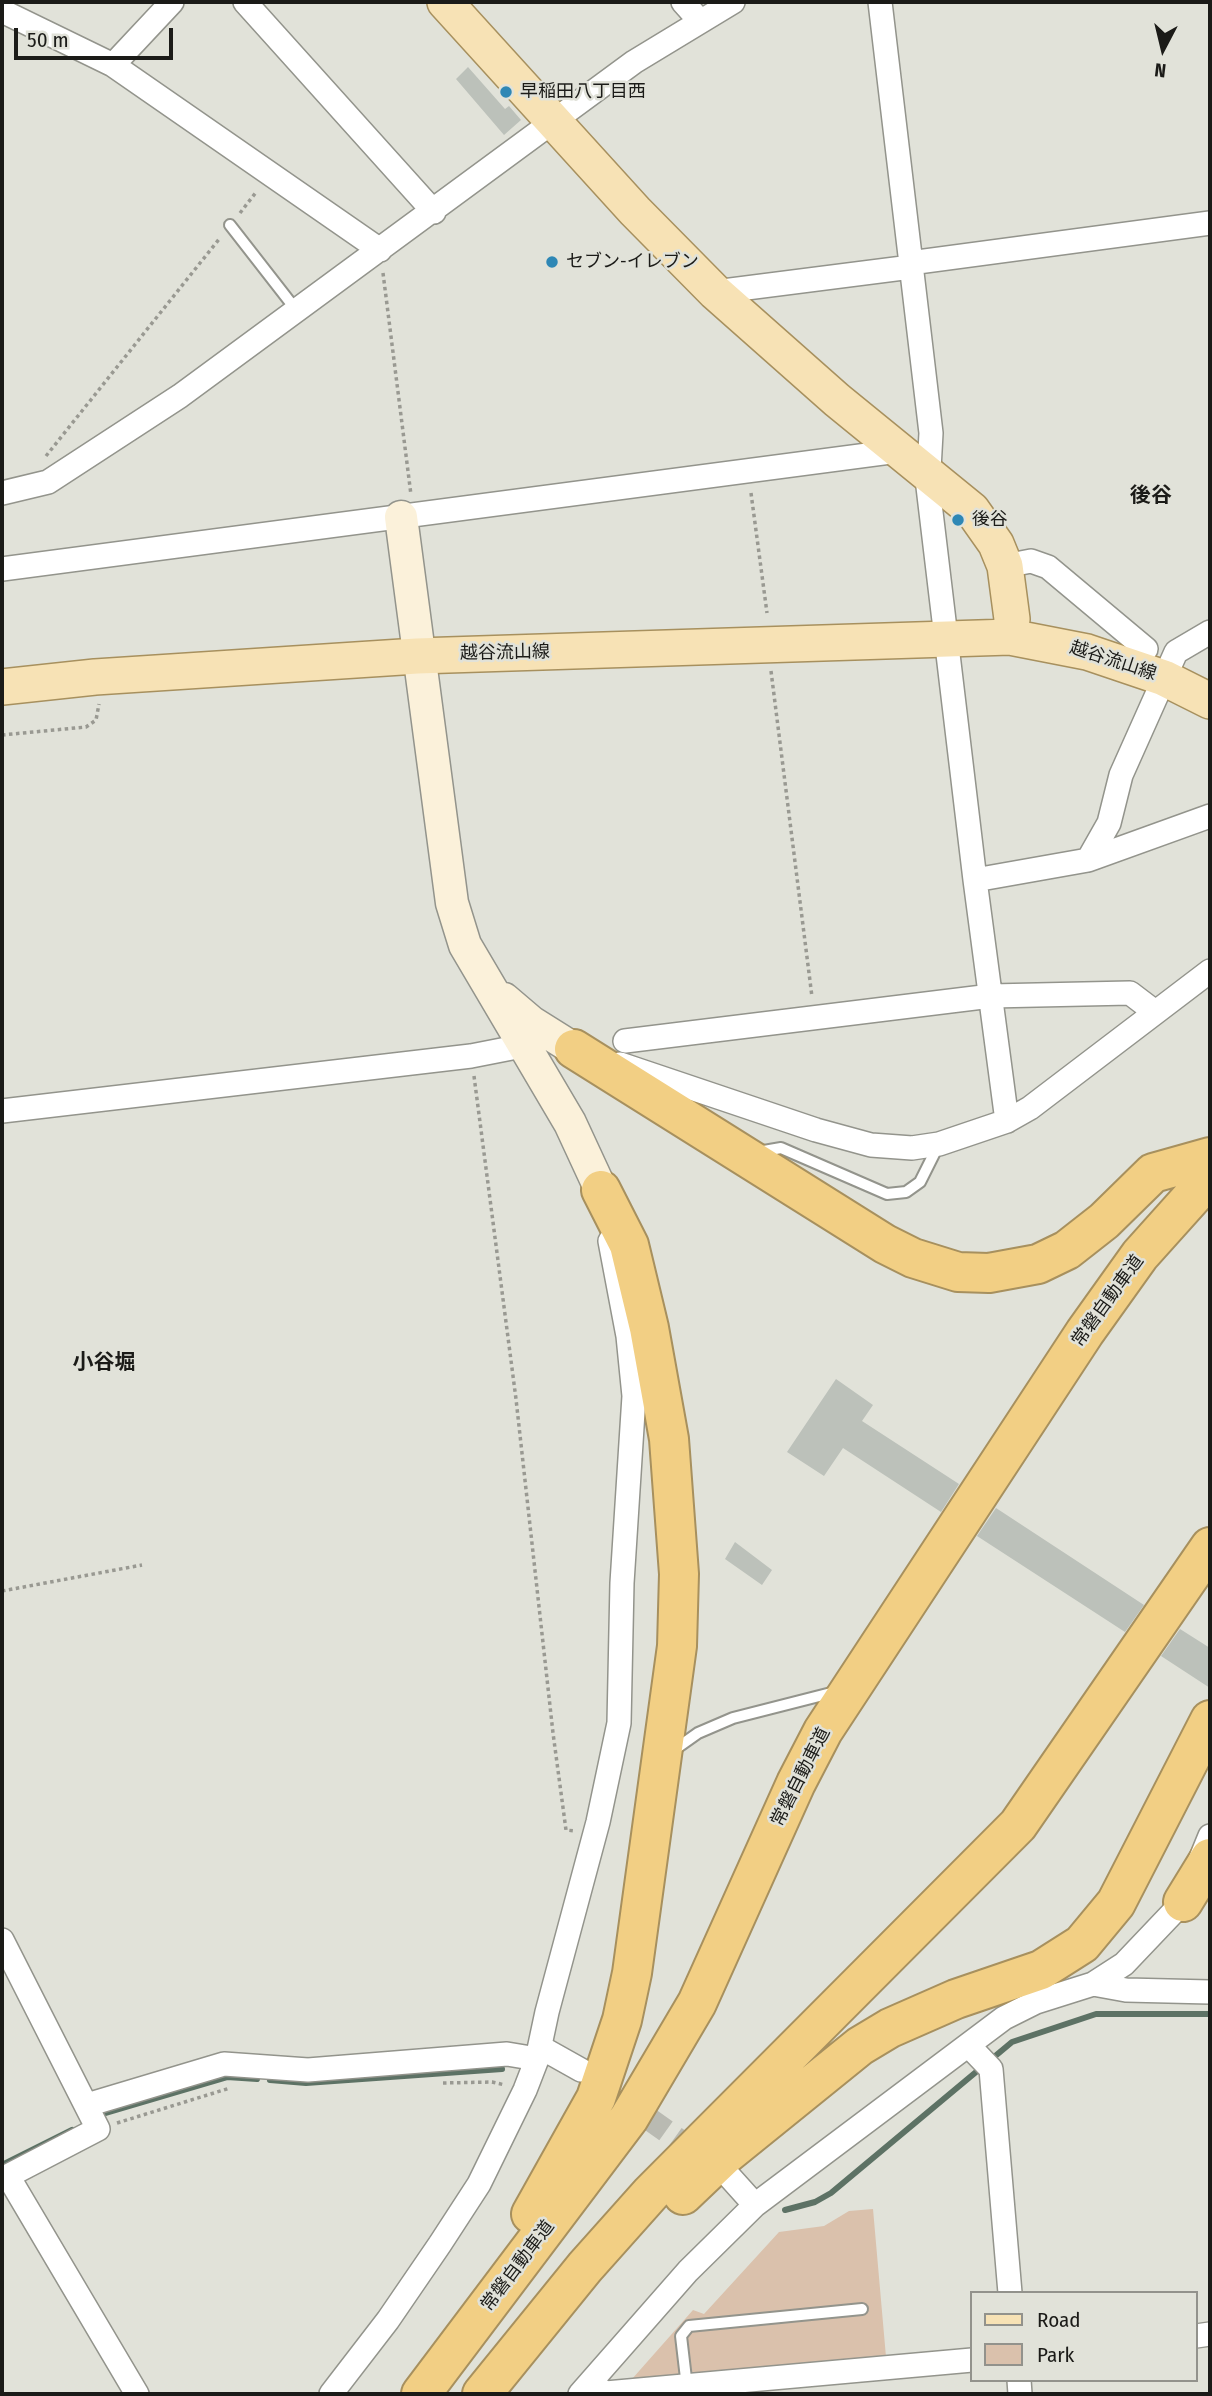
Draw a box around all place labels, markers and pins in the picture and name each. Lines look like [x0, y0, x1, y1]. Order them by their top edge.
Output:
place label: 早稲田八丁目西 [520, 81, 646, 103]
marker: 早稲田八丁目西 [498, 84, 514, 100]
place label: セブン-イレブン [566, 251, 699, 273]
marker: セブン-イレブン [544, 254, 560, 270]
place label: 後谷 [972, 509, 1008, 531]
marker: 後谷 [950, 512, 966, 528]

